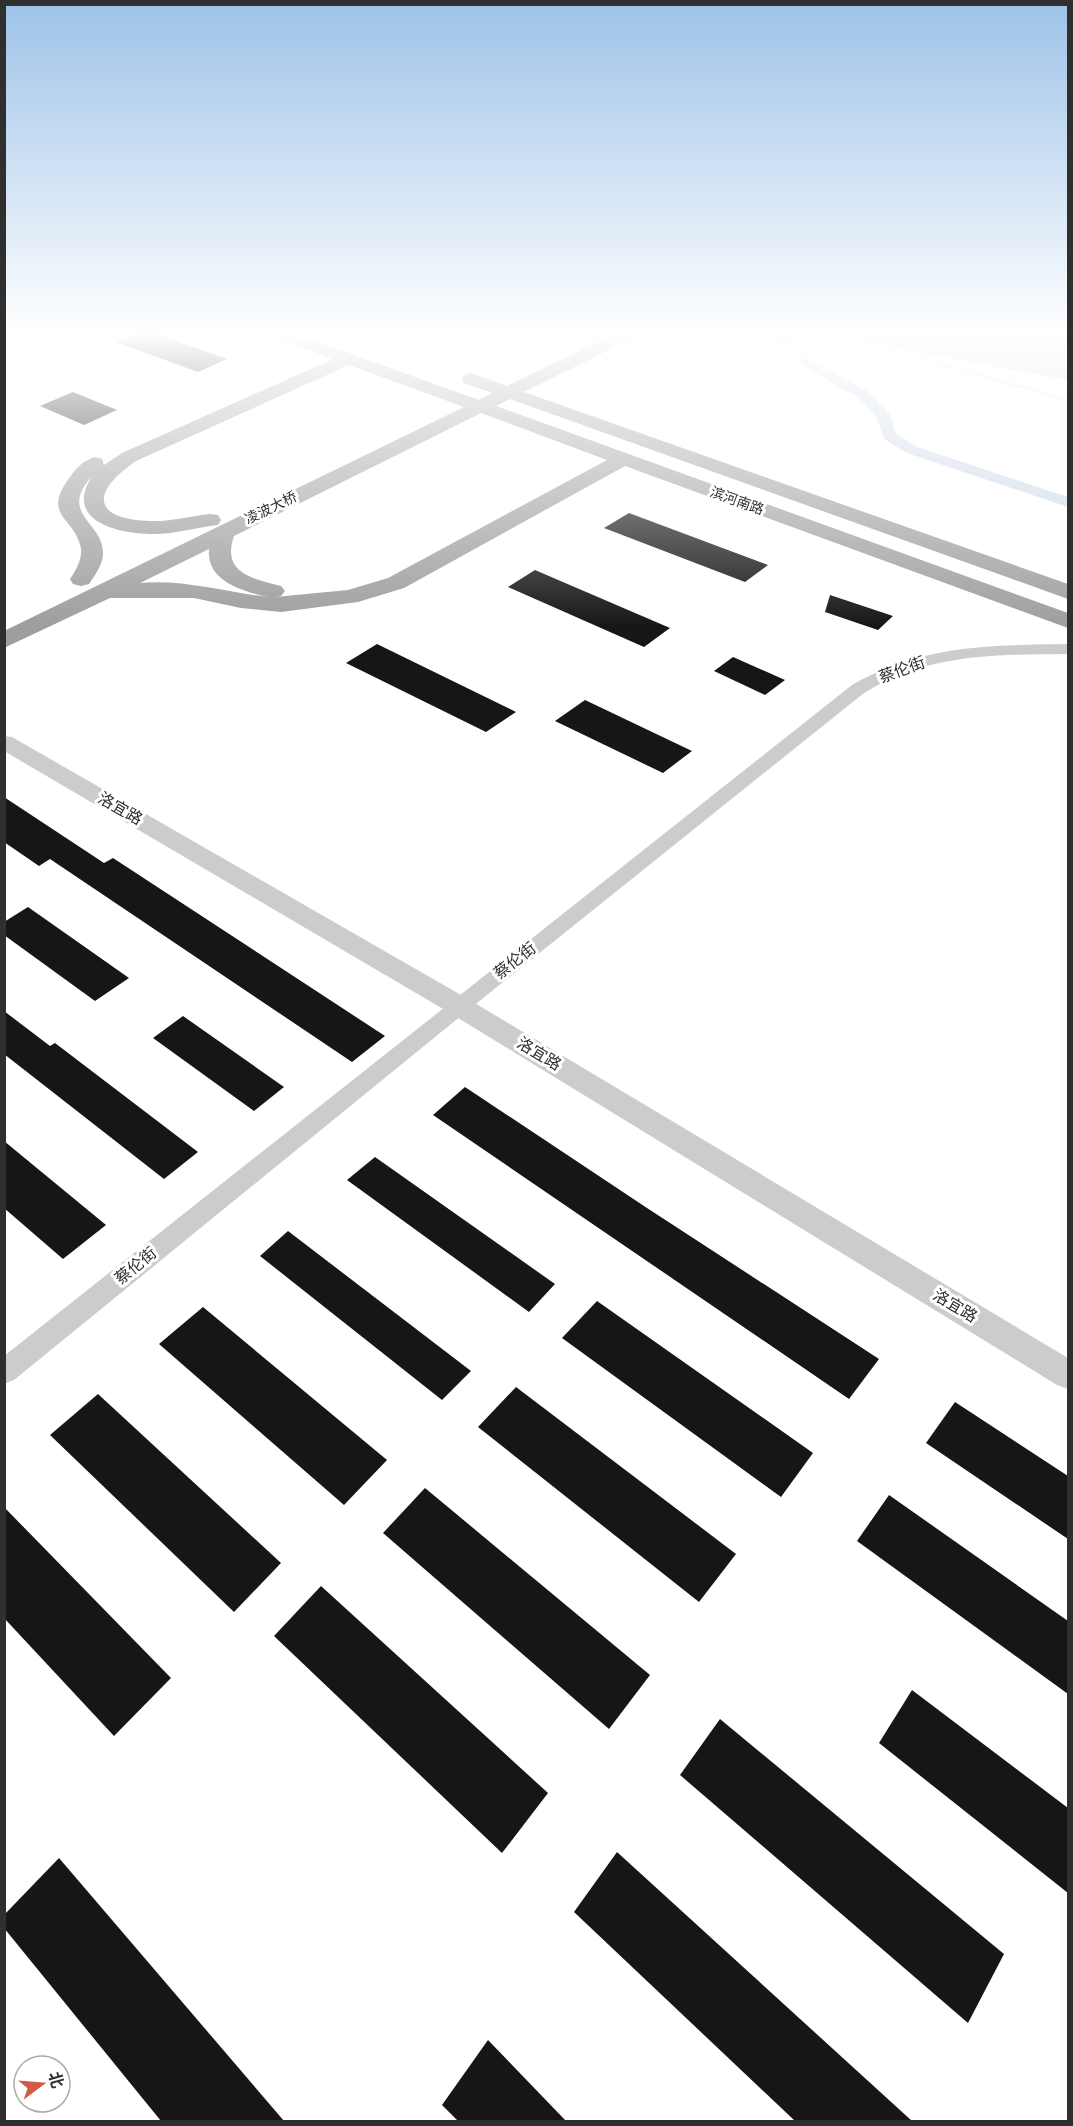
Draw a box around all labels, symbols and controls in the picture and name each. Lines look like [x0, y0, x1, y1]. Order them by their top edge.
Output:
street label: 滨河南路 [708, 483, 766, 519]
street label: 凌波大桥 [242, 488, 300, 528]
street label: 蔡伦街 [876, 652, 928, 688]
street label: 洛宜路 [94, 788, 146, 830]
street label: 蔡伦街 [490, 938, 540, 984]
street label: 洛宜路 [513, 1033, 565, 1075]
street label: 蔡伦街 [111, 1243, 161, 1289]
street label: 洛宜路 [929, 1285, 981, 1327]
north arrow [12, 2054, 72, 2114]
text: 北 [44, 2070, 67, 2091]

